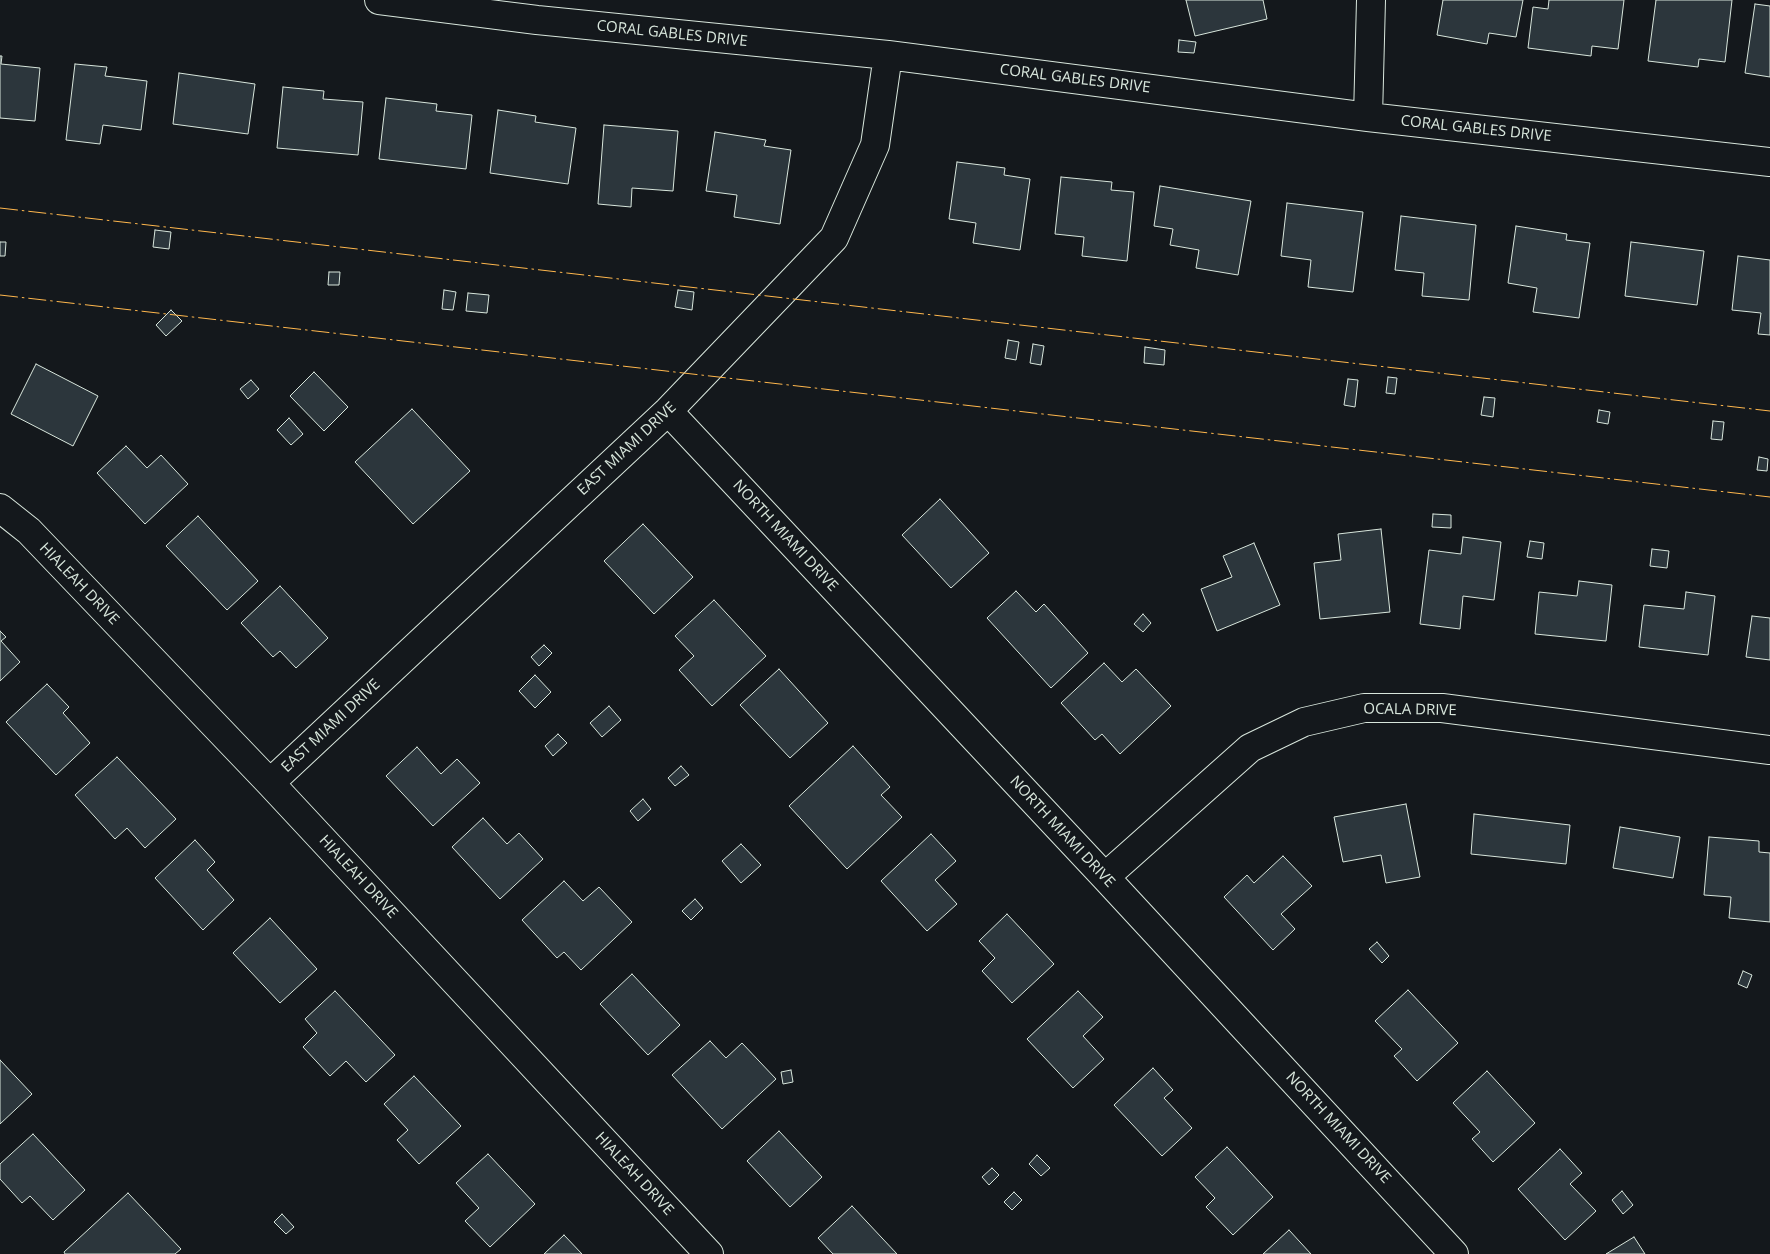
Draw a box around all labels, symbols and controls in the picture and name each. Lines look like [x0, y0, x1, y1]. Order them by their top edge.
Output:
street label: CORAL GABLES DRIVE [596, 17, 748, 51]
street label: CORAL GABLES DRIVE [999, 61, 1151, 97]
street label: CORAL GABLES DRIVE [1400, 112, 1552, 146]
street label: EAST MIAMI DRIVE [574, 399, 680, 499]
street label: NORTH MIAMI DRIVE [729, 477, 841, 595]
street label: HIALEAH DRIVE [35, 539, 123, 629]
street label: EAST MIAMI DRIVE [278, 676, 384, 776]
street label: OCALA DRIVE [1363, 700, 1457, 720]
street label: NORTH MIAMI DRIVE [1006, 773, 1118, 891]
street label: HIALEAH DRIVE [315, 832, 401, 922]
street label: NORTH MIAMI DRIVE [1282, 1069, 1394, 1187]
street label: HIALEAH DRIVE [591, 1129, 677, 1219]

